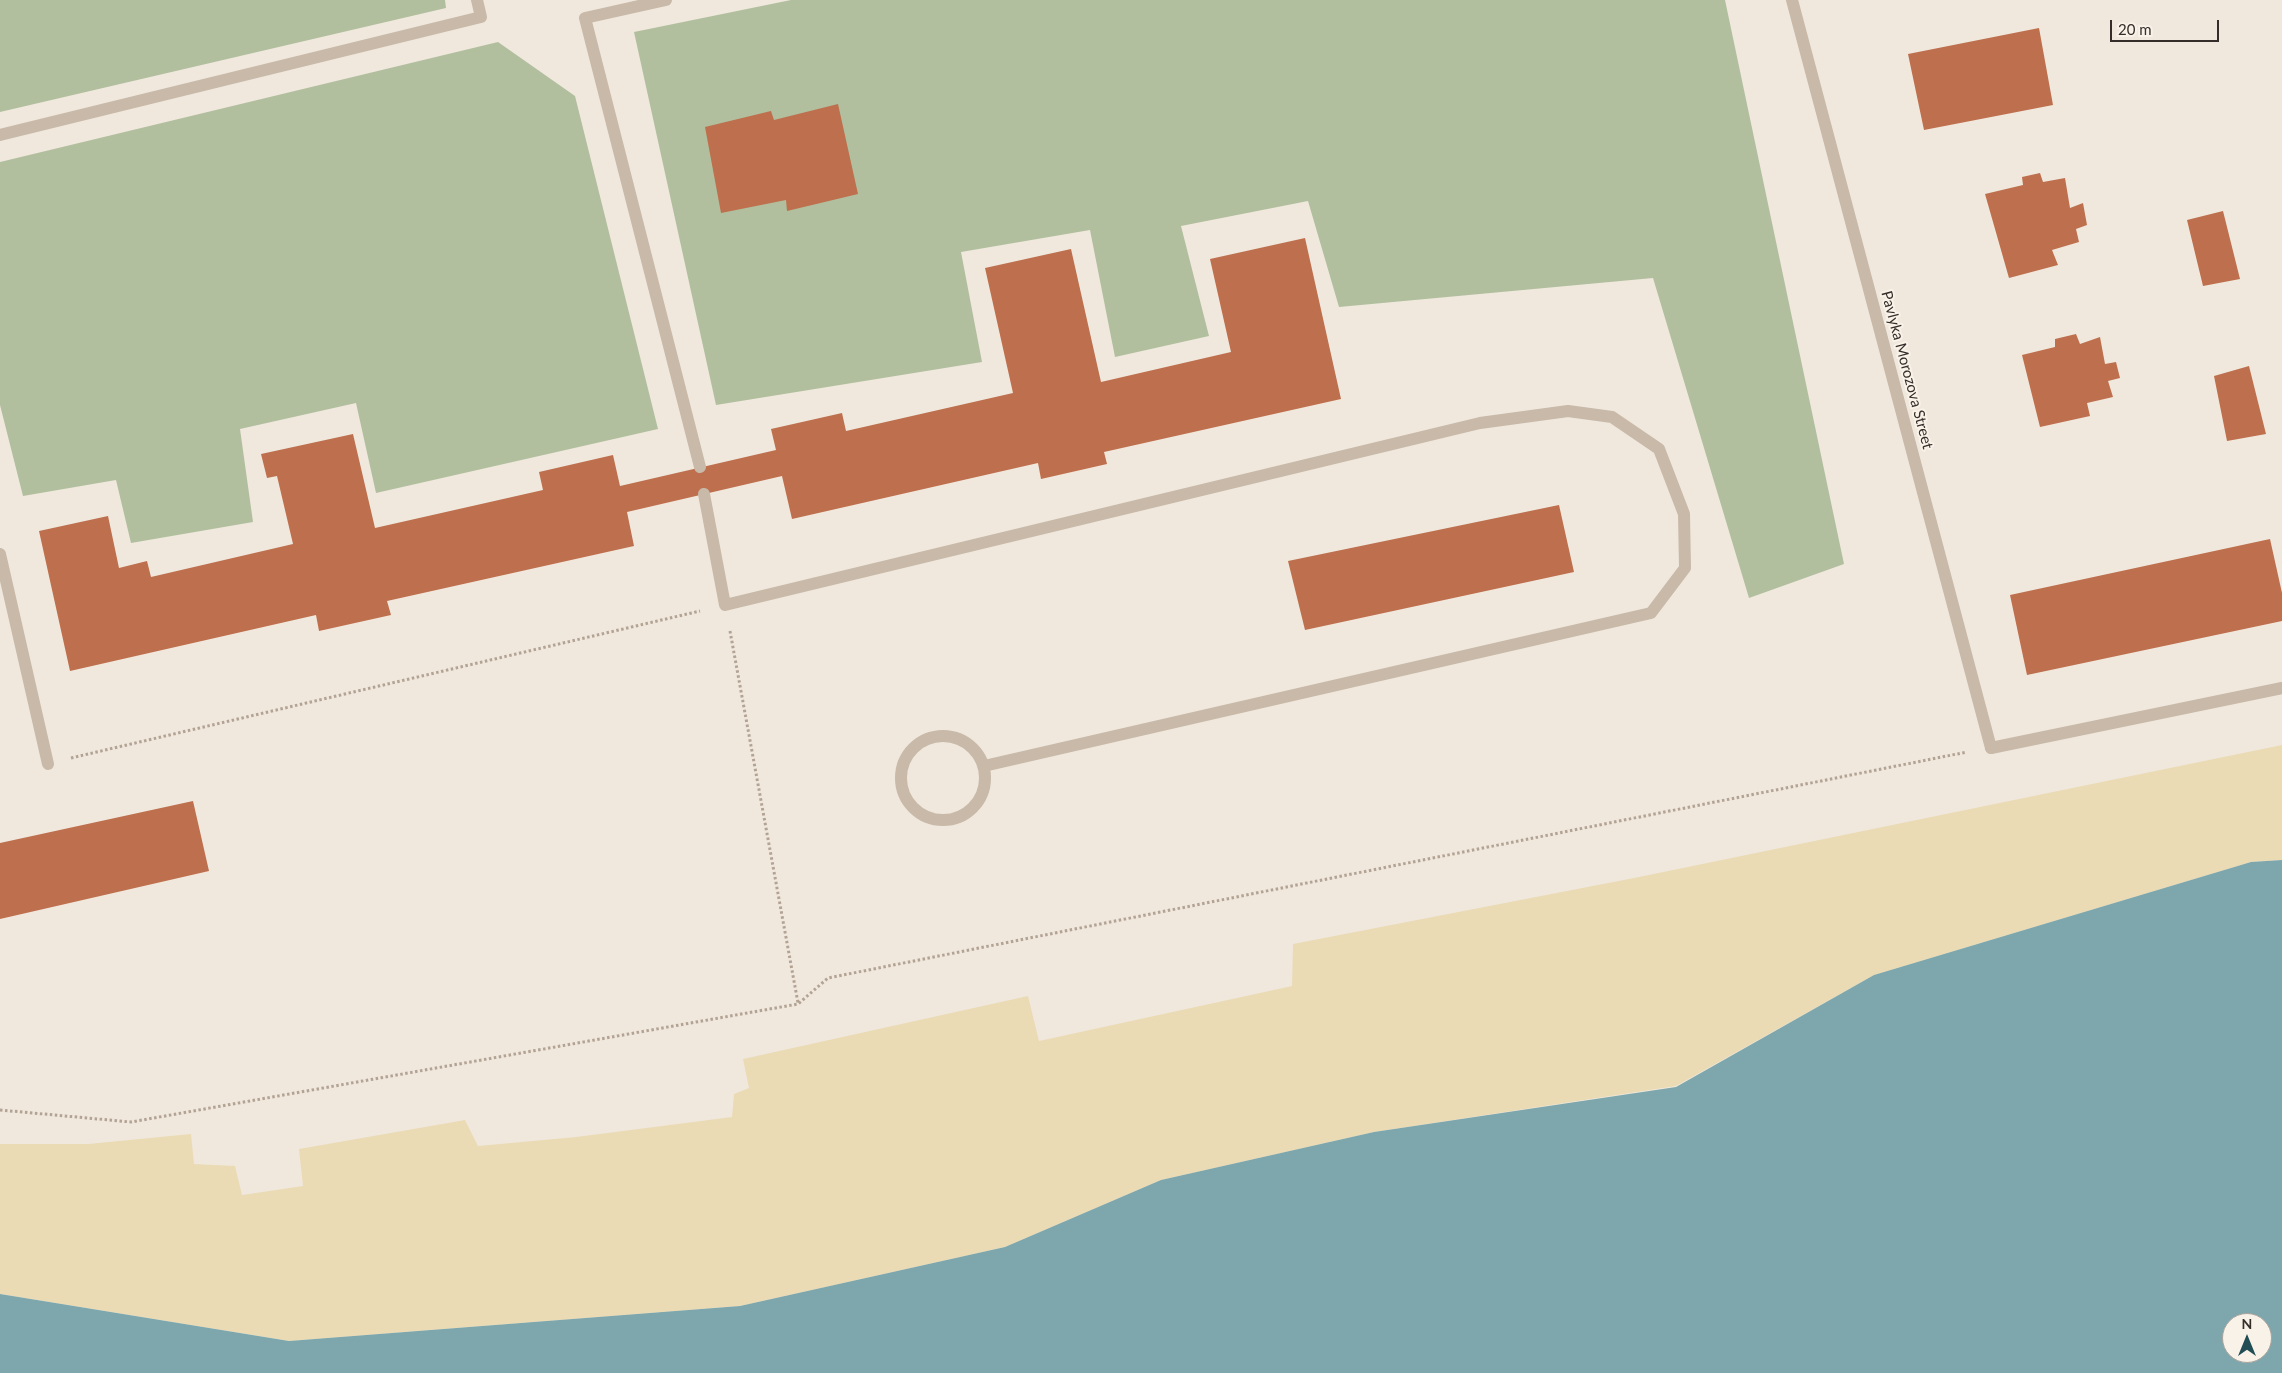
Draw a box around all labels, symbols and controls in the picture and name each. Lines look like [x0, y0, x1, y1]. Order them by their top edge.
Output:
scale bar [2112, 10, 2221, 42]
text: 20 m [2118, 20, 2152, 38]
street label: Pavlyka Morozova Street [1877, 289, 1937, 451]
north arrow [2222, 1313, 2272, 1363]
text: N [2242, 1315, 2252, 1332]

